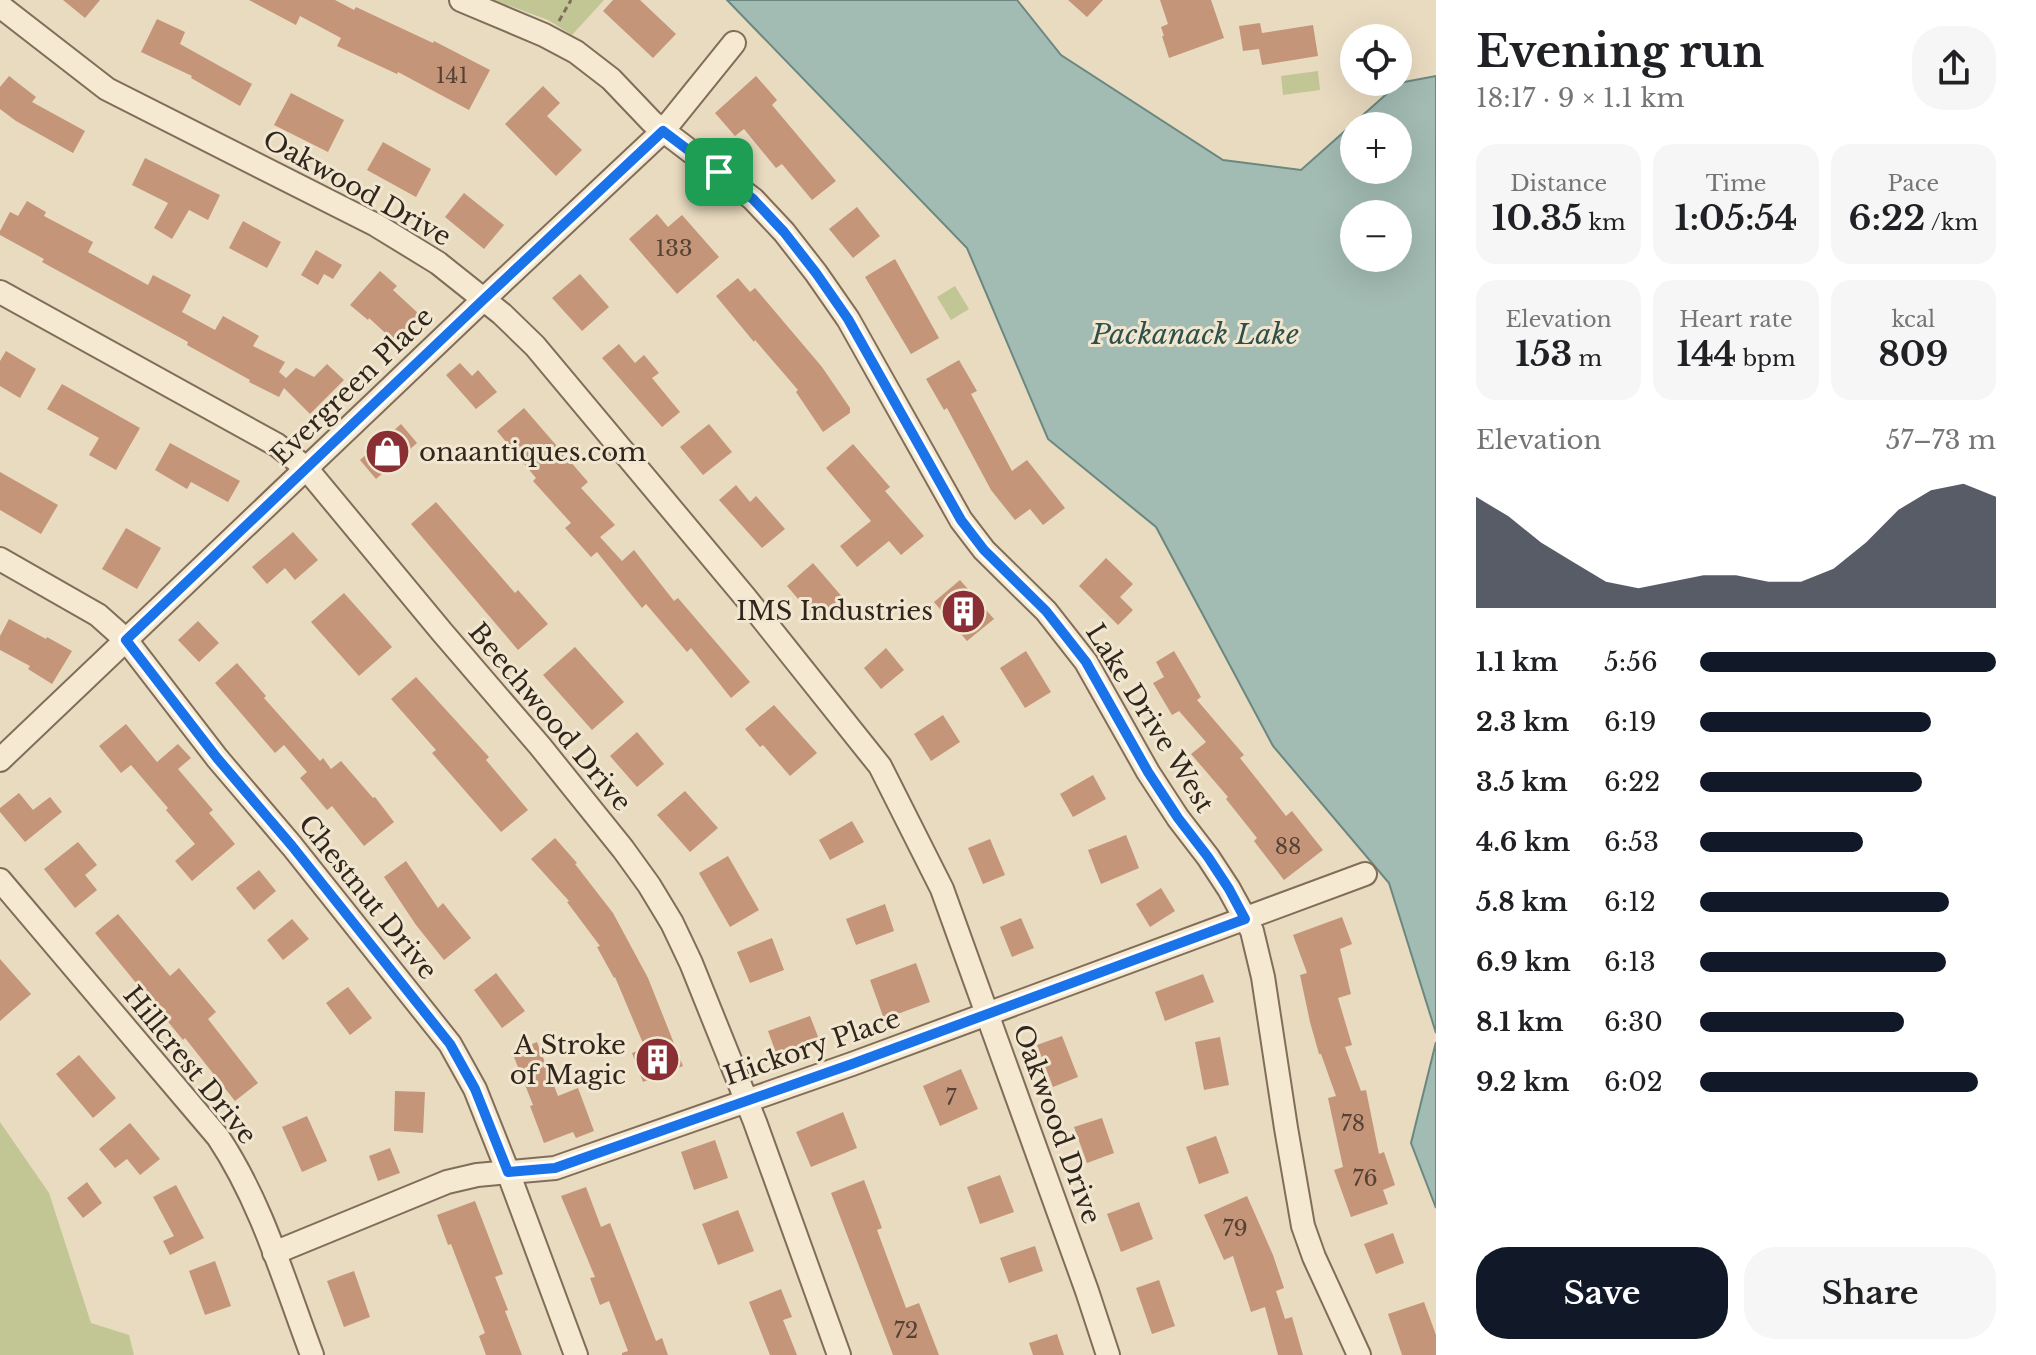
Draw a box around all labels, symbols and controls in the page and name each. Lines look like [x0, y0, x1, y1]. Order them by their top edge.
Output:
map controls [1340, 24, 1412, 272]
button: locate [1340, 24, 1412, 96]
text: Evening run [1476, 24, 1764, 79]
button: share [1912, 26, 1996, 110]
house number: 141 [436, 62, 468, 89]
text: 18:17 · 9 × 1.1 km [1476, 82, 1684, 114]
button: + [1340, 112, 1412, 184]
street label: Oakwood Drive [257, 123, 457, 253]
pin [685, 138, 753, 206]
icon: arrive [697, 150, 741, 194]
text: Distance [1510, 170, 1607, 197]
text: Time [1706, 170, 1766, 197]
text: Pace [1888, 170, 1939, 197]
text: 10.35 [1492, 197, 1582, 239]
text: 1:05:54 [1675, 197, 1797, 239]
text: 6:22 [1849, 197, 1925, 239]
button: − [1340, 200, 1412, 272]
text: km [1582, 209, 1626, 236]
text: /km [1925, 209, 1978, 236]
house number: 133 [656, 235, 692, 262]
street label: Evergreen Place [264, 300, 440, 472]
text: Elevation [1506, 306, 1612, 333]
text: Heart rate [1679, 306, 1793, 333]
text: kcal [1891, 306, 1935, 333]
water label: Packanack Lake [1090, 317, 1299, 352]
text: 153 [1515, 333, 1572, 375]
text: 144 [1676, 333, 1736, 375]
text: 809 [1878, 333, 1948, 375]
text: m [1572, 345, 1602, 372]
text: bpm [1736, 345, 1796, 372]
text: Elevation [1476, 424, 1602, 456]
text: 57–73 m [1886, 424, 1996, 456]
shop icon: onaantiques.com [364, 428, 412, 476]
place label: onaantiques.com [419, 436, 646, 468]
building icon: IMS Industries [940, 587, 988, 635]
place label: IMS Industries [736, 595, 933, 627]
street label: Beechwood Drive [462, 616, 638, 818]
street label: Lake Drive West [1079, 618, 1221, 818]
text: 1.1 km [1476, 646, 1558, 678]
text: 5:56 [1604, 646, 1658, 678]
text: 2.3 km [1476, 706, 1569, 738]
text: 6:19 [1604, 706, 1656, 738]
text: 3.5 km [1476, 766, 1568, 798]
text: 6:22 [1604, 766, 1660, 798]
street label: Chestnut Drive [292, 808, 444, 986]
text: 4.6 km [1476, 826, 1570, 858]
text: 6:53 [1604, 826, 1659, 858]
house number: 88 [1275, 833, 1301, 860]
text: 5.8 km [1476, 886, 1568, 918]
text: 6:12 [1604, 886, 1656, 918]
text: 6.9 km [1476, 946, 1571, 978]
text: 6:13 [1604, 946, 1656, 978]
street label: Hillcrest Drive [116, 979, 264, 1151]
street label: Hickory Place [720, 1002, 904, 1092]
text: 8.1 km [1476, 1006, 1564, 1038]
text: 6:30 [1604, 1006, 1663, 1038]
street label: Oakwood Drive [1006, 1020, 1108, 1228]
place label: A Stroke of Magic [510, 1029, 626, 1091]
building icon: A Stroke of Magic [633, 1036, 681, 1084]
text: 9.2 km [1476, 1066, 1569, 1098]
text: 6:02 [1604, 1066, 1663, 1098]
house number: 7 [945, 1084, 957, 1111]
house number: 78 [1341, 1110, 1365, 1137]
house number: 76 [1352, 1165, 1378, 1192]
house number: 79 [1222, 1215, 1248, 1242]
button: Save [1476, 1247, 1728, 1339]
button: Share [1744, 1247, 1996, 1339]
house number: 72 [894, 1317, 918, 1344]

